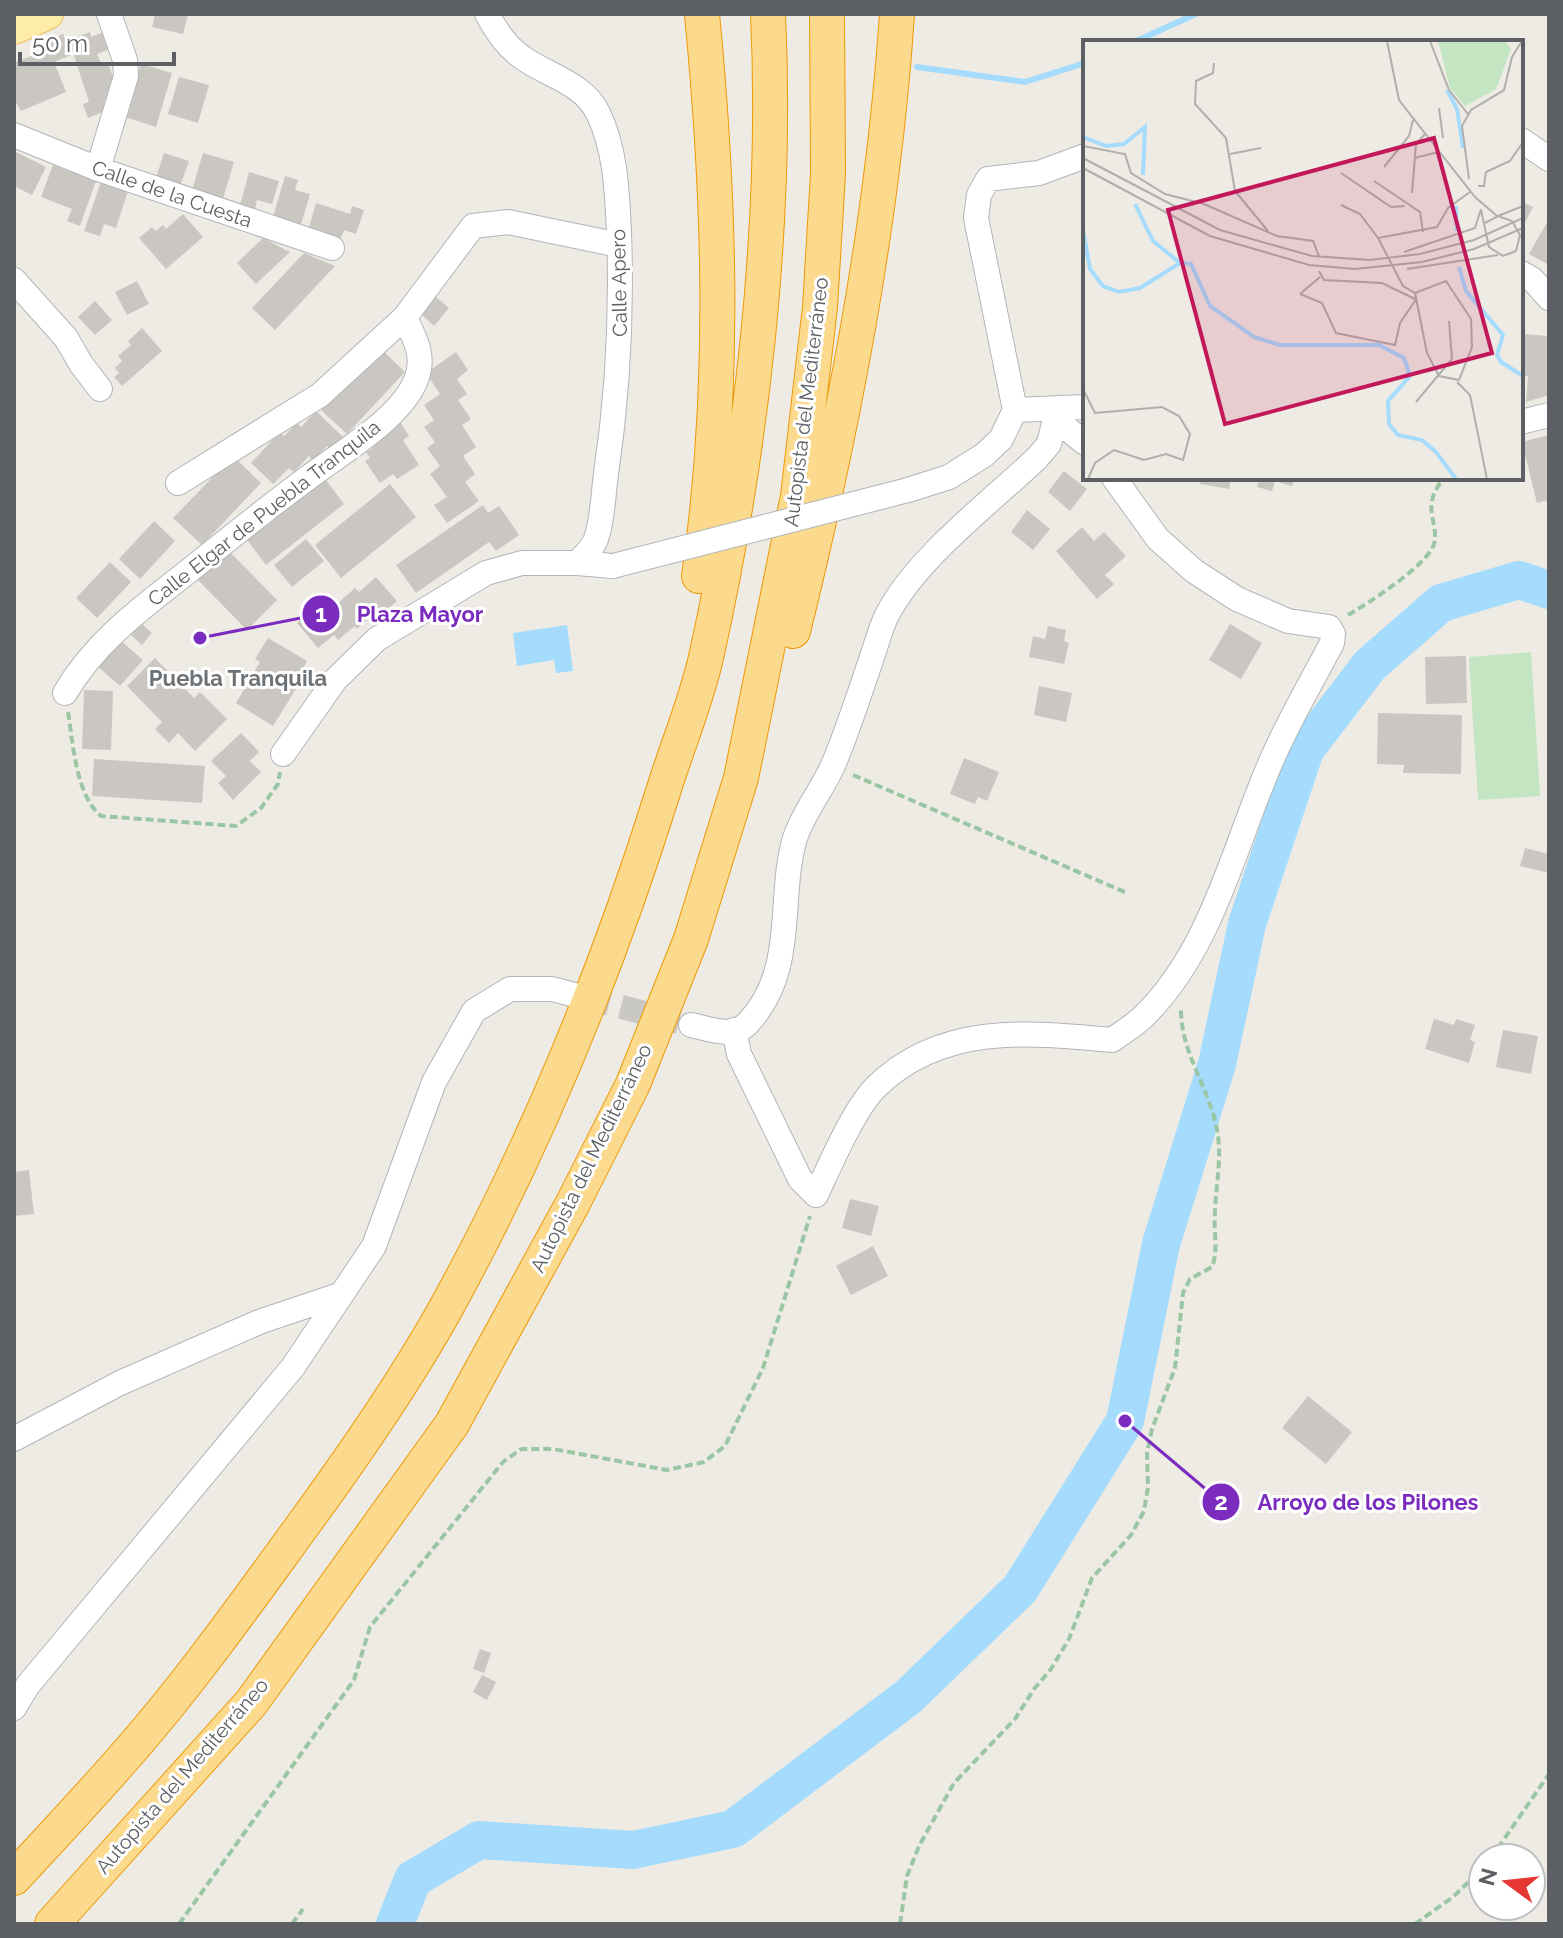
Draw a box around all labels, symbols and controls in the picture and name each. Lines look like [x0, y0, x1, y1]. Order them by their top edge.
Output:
scale bar [20, 16, 174, 66]
text: 50 m [32, 29, 88, 58]
inset map [1083, 40, 1523, 480]
street label: Calle de la Cuesta [89, 155, 255, 233]
street label: Calle Apero [606, 229, 632, 337]
street label: Autopista del Mediterráneo [779, 276, 833, 528]
street label: Calle Elgar de Puebla Tranquila [143, 415, 385, 611]
callout: Plaza Mayor [301, 591, 499, 637]
text: 1 [315, 599, 327, 628]
text: Plaza Mayor [357, 601, 484, 627]
district label: Puebla Tranquila [149, 665, 327, 691]
street label: Autopista del Mediterráneo [525, 1040, 657, 1276]
callout: Arroyo de los Pilones [1201, 1479, 1494, 1525]
text: 2 [1214, 1487, 1228, 1516]
text: Arroyo de los Pilones [1258, 1489, 1479, 1515]
street label: Autopista del Mediterráneo [91, 1673, 274, 1879]
north arrow [1467, 1842, 1547, 1922]
text: N [1473, 1865, 1502, 1888]

